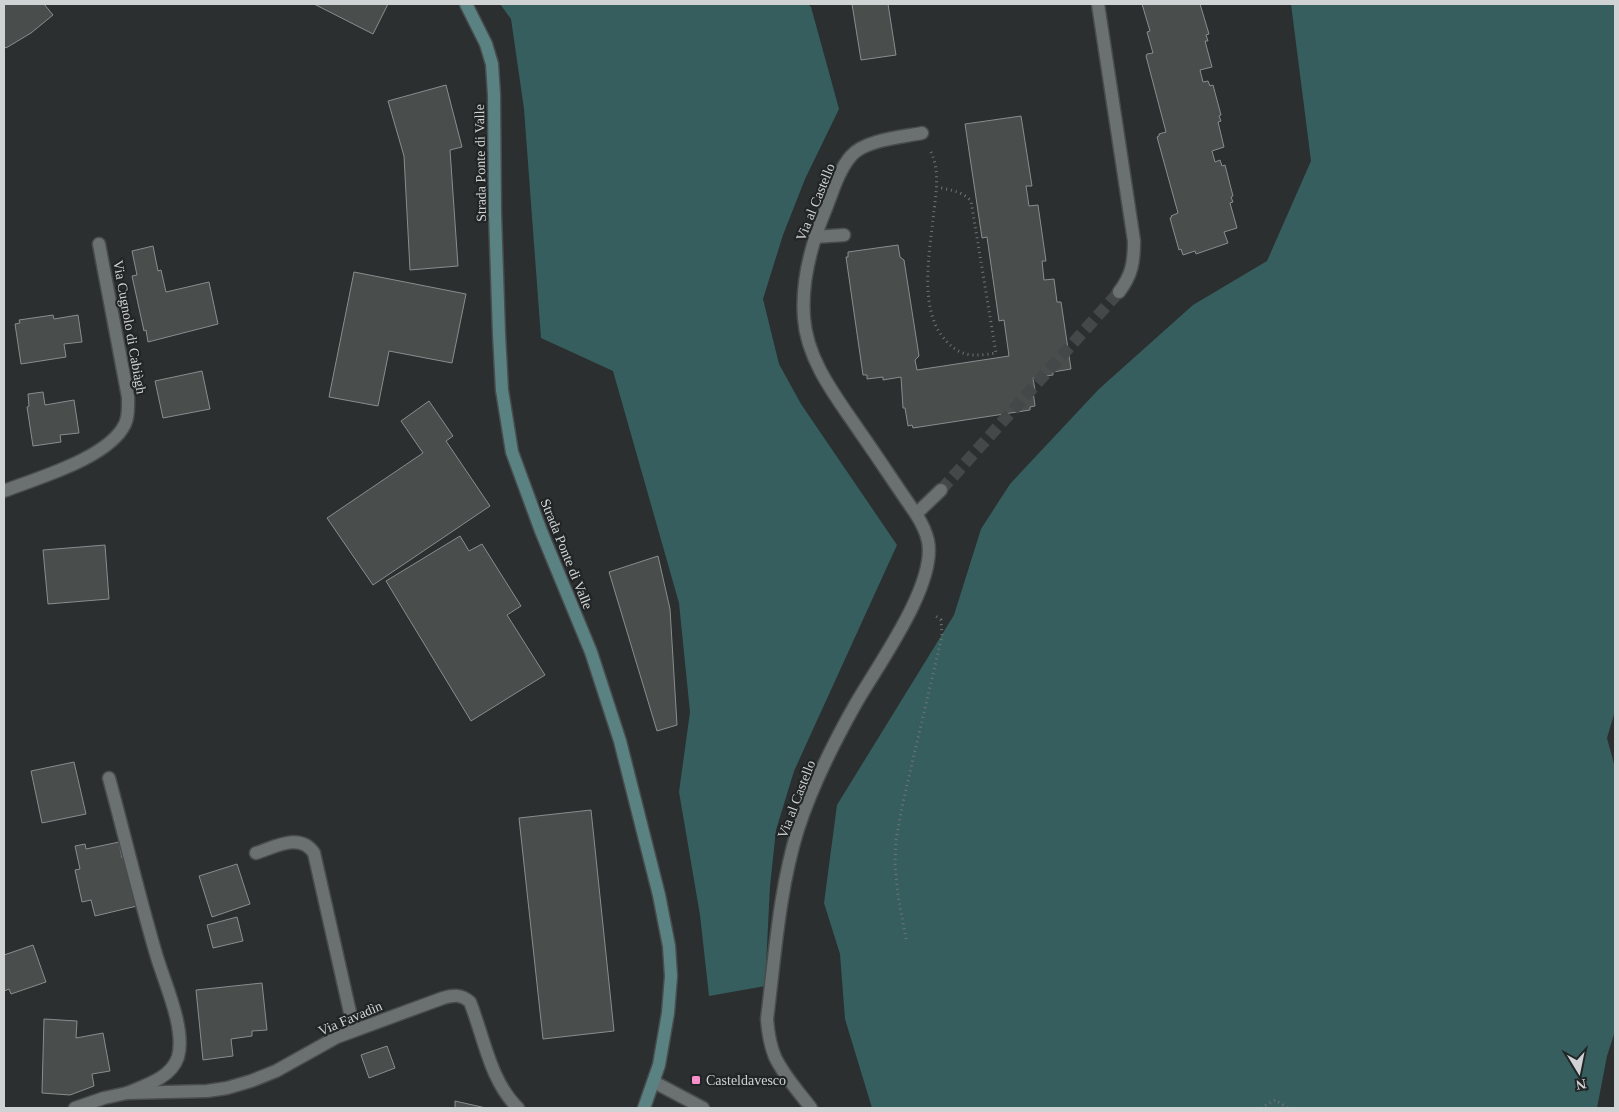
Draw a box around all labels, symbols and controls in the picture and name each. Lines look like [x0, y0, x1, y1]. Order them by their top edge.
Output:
street label: Strada Ponte di Valle [472, 104, 489, 222]
street label: Via al Castello [793, 161, 838, 243]
street label: Via Cugnolo di Cabiàgh [110, 259, 149, 395]
street label: Strada Ponte di Valle [538, 497, 596, 611]
street label: Via al Castello [775, 758, 818, 840]
street label: Via Favadìn [316, 998, 384, 1039]
north arrow [1554, 1047, 1604, 1097]
place label: Casteldavesco [706, 1073, 786, 1088]
marker: Casteldavesco [690, 1074, 702, 1086]
text: N [1575, 1076, 1587, 1093]

